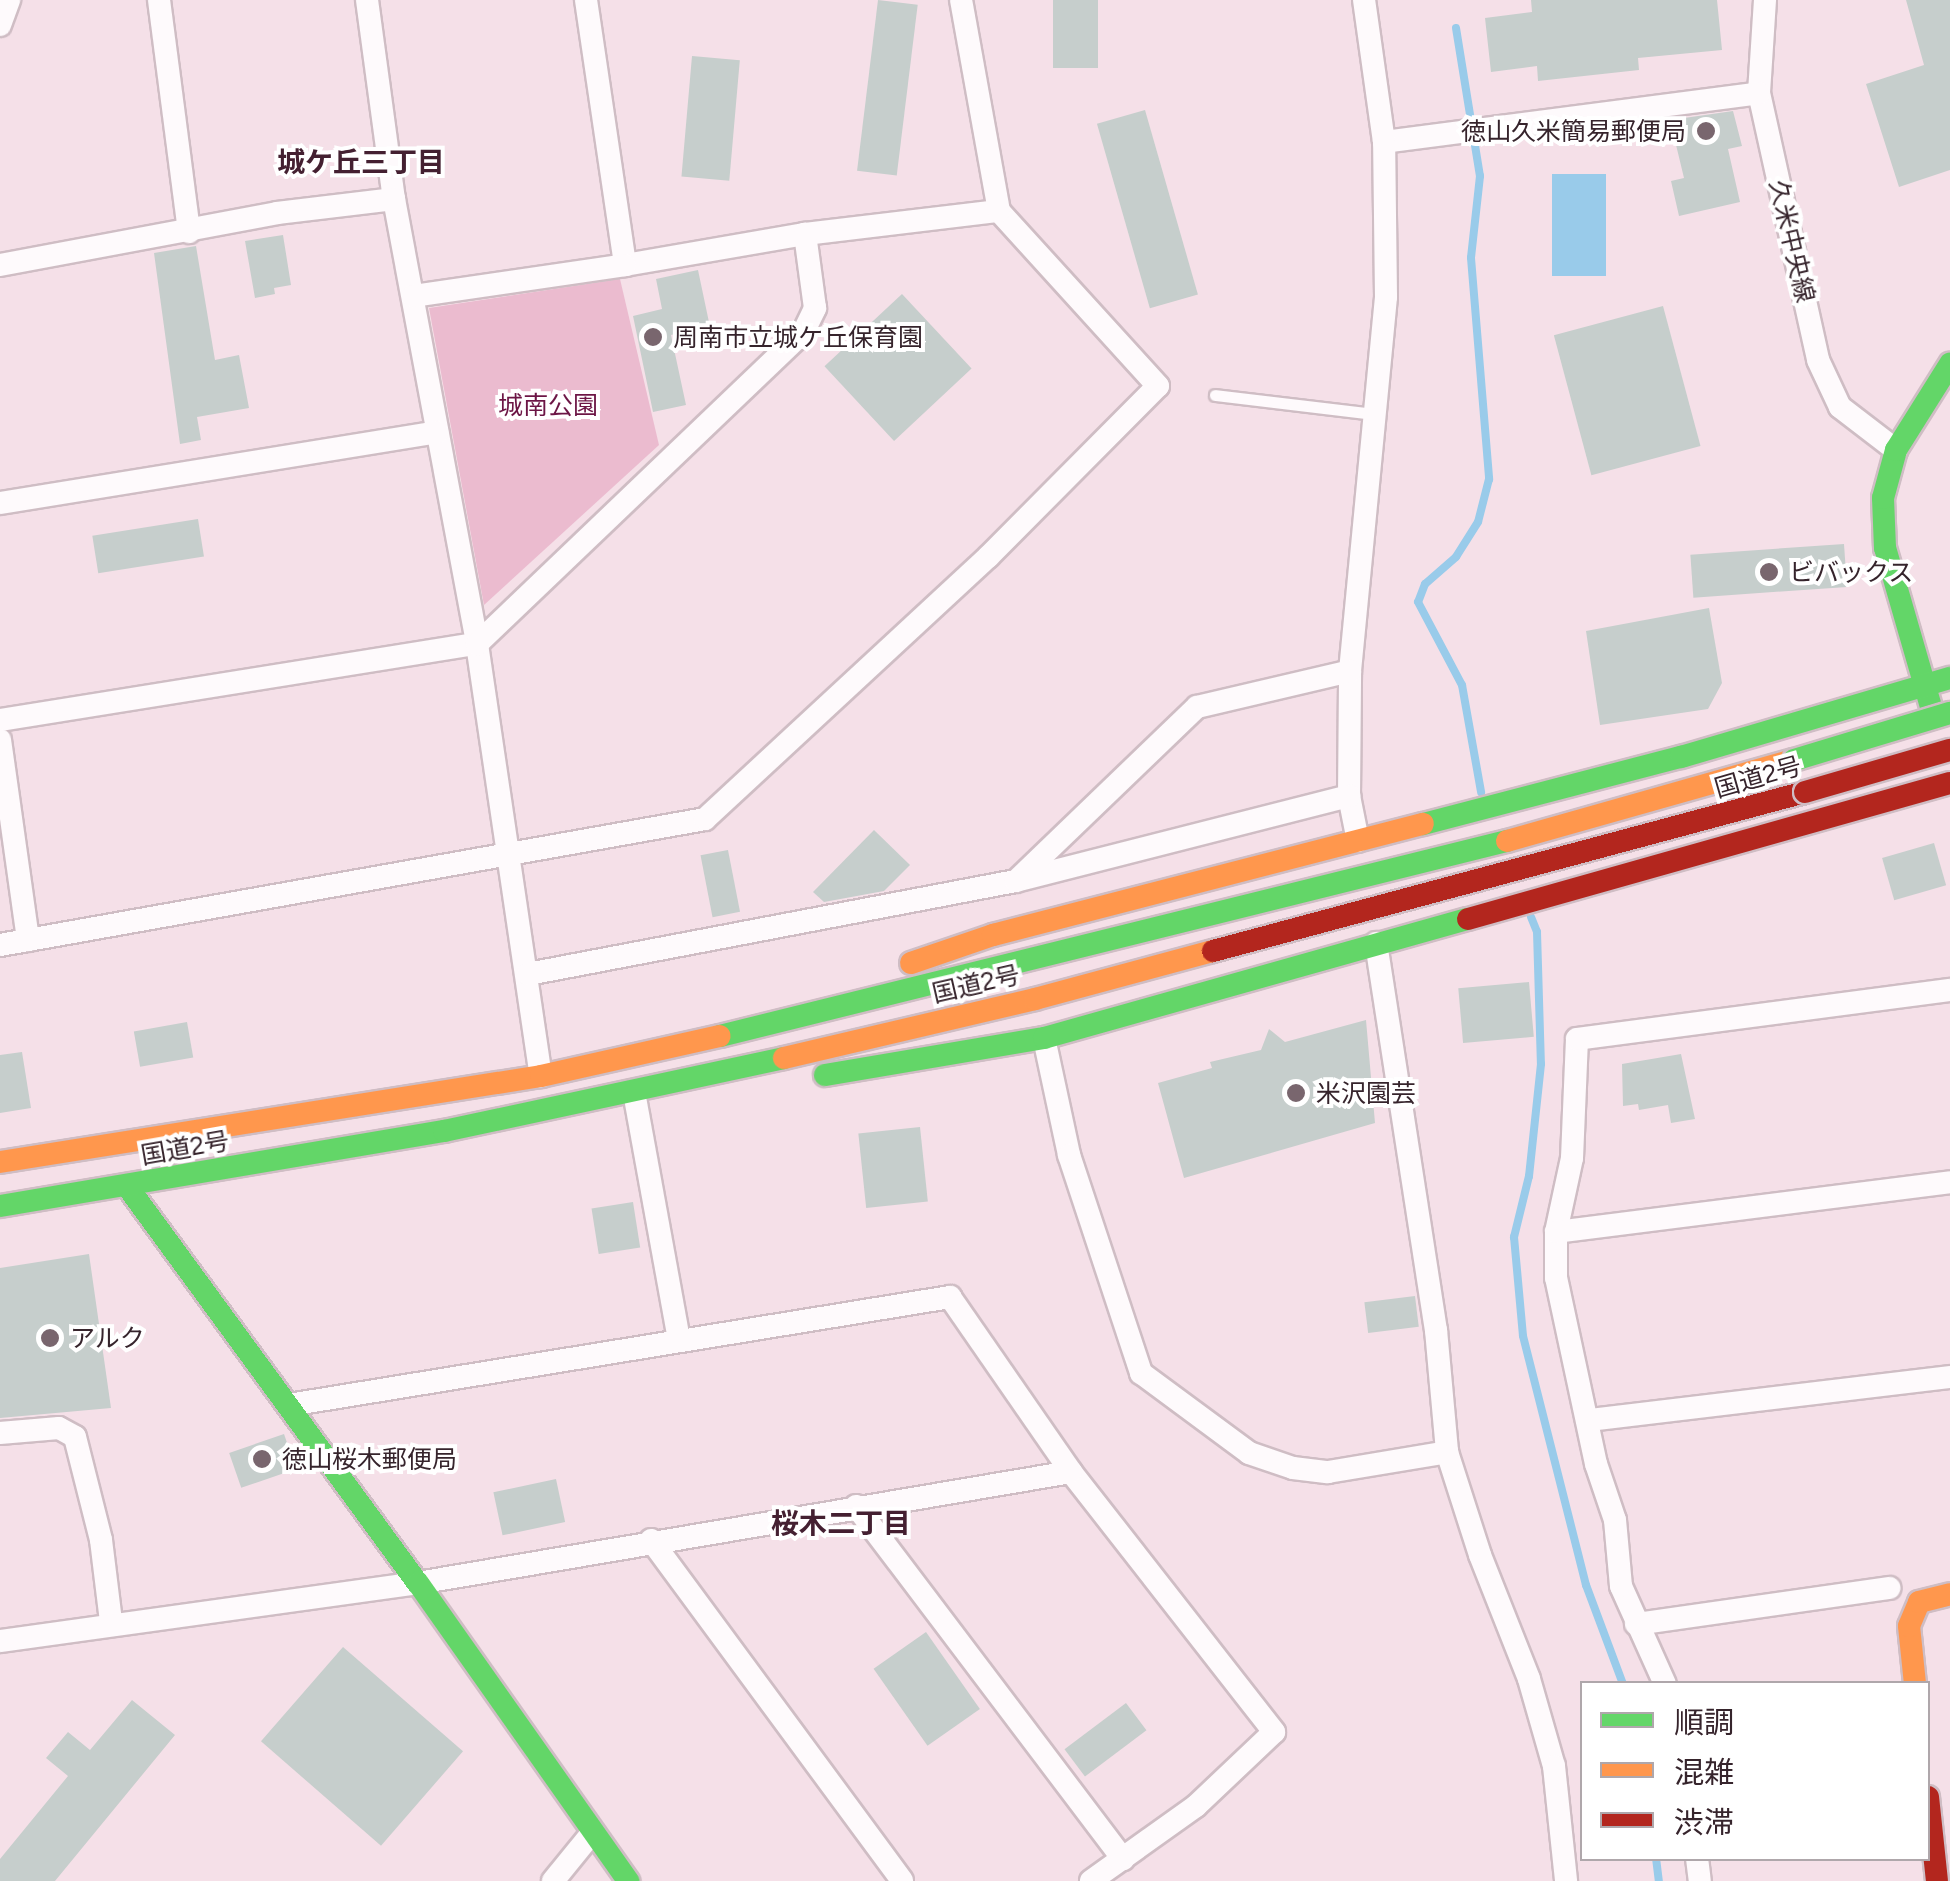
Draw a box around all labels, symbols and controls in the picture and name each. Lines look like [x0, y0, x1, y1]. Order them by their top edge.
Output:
place label: 徳山久米簡易郵便局 [1461, 116, 1686, 146]
marker: 徳山久米簡易郵便局 [1695, 120, 1717, 142]
district label: 城ケ丘三丁目 [277, 145, 445, 179]
street label: 久米中央線 [1763, 177, 1821, 305]
place label: 周南市立城ケ丘保育園 [673, 322, 923, 352]
marker: 周南市立城ケ丘保育園 [642, 326, 664, 348]
park label: 城南公園 [498, 390, 598, 420]
place label: ビバックス [1789, 557, 1914, 587]
marker: ビバックス [1758, 561, 1780, 583]
street label: 国道2号 [1711, 750, 1805, 804]
street label: 国道2号 [929, 959, 1023, 1009]
place label: 米沢園芸 [1316, 1078, 1416, 1108]
marker: 米沢園芸 [1285, 1082, 1307, 1104]
street label: 国道2号 [139, 1126, 231, 1170]
place label: アルク [70, 1323, 145, 1353]
marker: アルク [39, 1327, 61, 1349]
place label: 徳山桜木郵便局 [282, 1444, 457, 1474]
marker: 徳山桜木郵便局 [251, 1448, 273, 1470]
district label: 桜木二丁目 [771, 1506, 911, 1540]
legend [1580, 1681, 1930, 1861]
text: 順調 [1674, 1704, 1734, 1741]
text: 混雑 [1674, 1754, 1734, 1791]
text: 渋滞 [1674, 1804, 1734, 1841]

